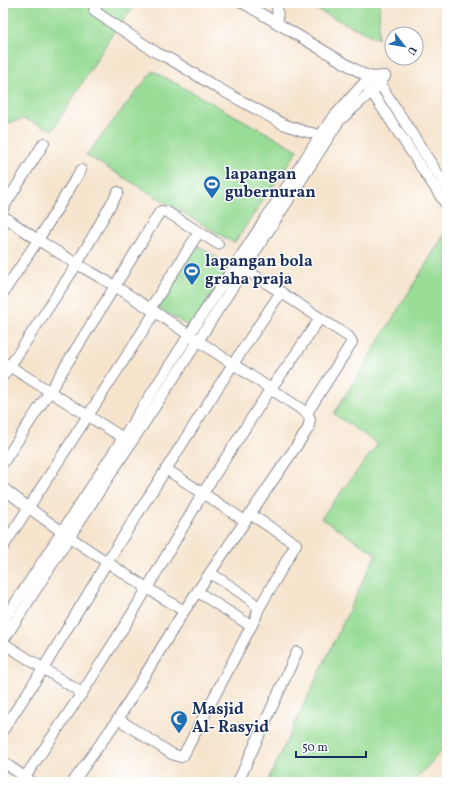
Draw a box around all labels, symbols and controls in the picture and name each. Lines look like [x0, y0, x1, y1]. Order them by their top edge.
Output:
north arrow [384, 26, 424, 66]
text: U [403, 43, 420, 58]
place label: lapangan gubernuran [225, 164, 316, 204]
sports icon: lapangan gubernuran [202, 174, 222, 199]
place label: lapangan bola graha praja [205, 251, 313, 291]
sports icon: lapangan bola graha praja [182, 261, 202, 286]
place label: Masjid Al- Rasyid [192, 699, 269, 739]
mosque icon: Masjid Al- Rasyid [169, 709, 189, 734]
scale bar [296, 733, 366, 759]
text: 50 m [302, 740, 328, 756]

